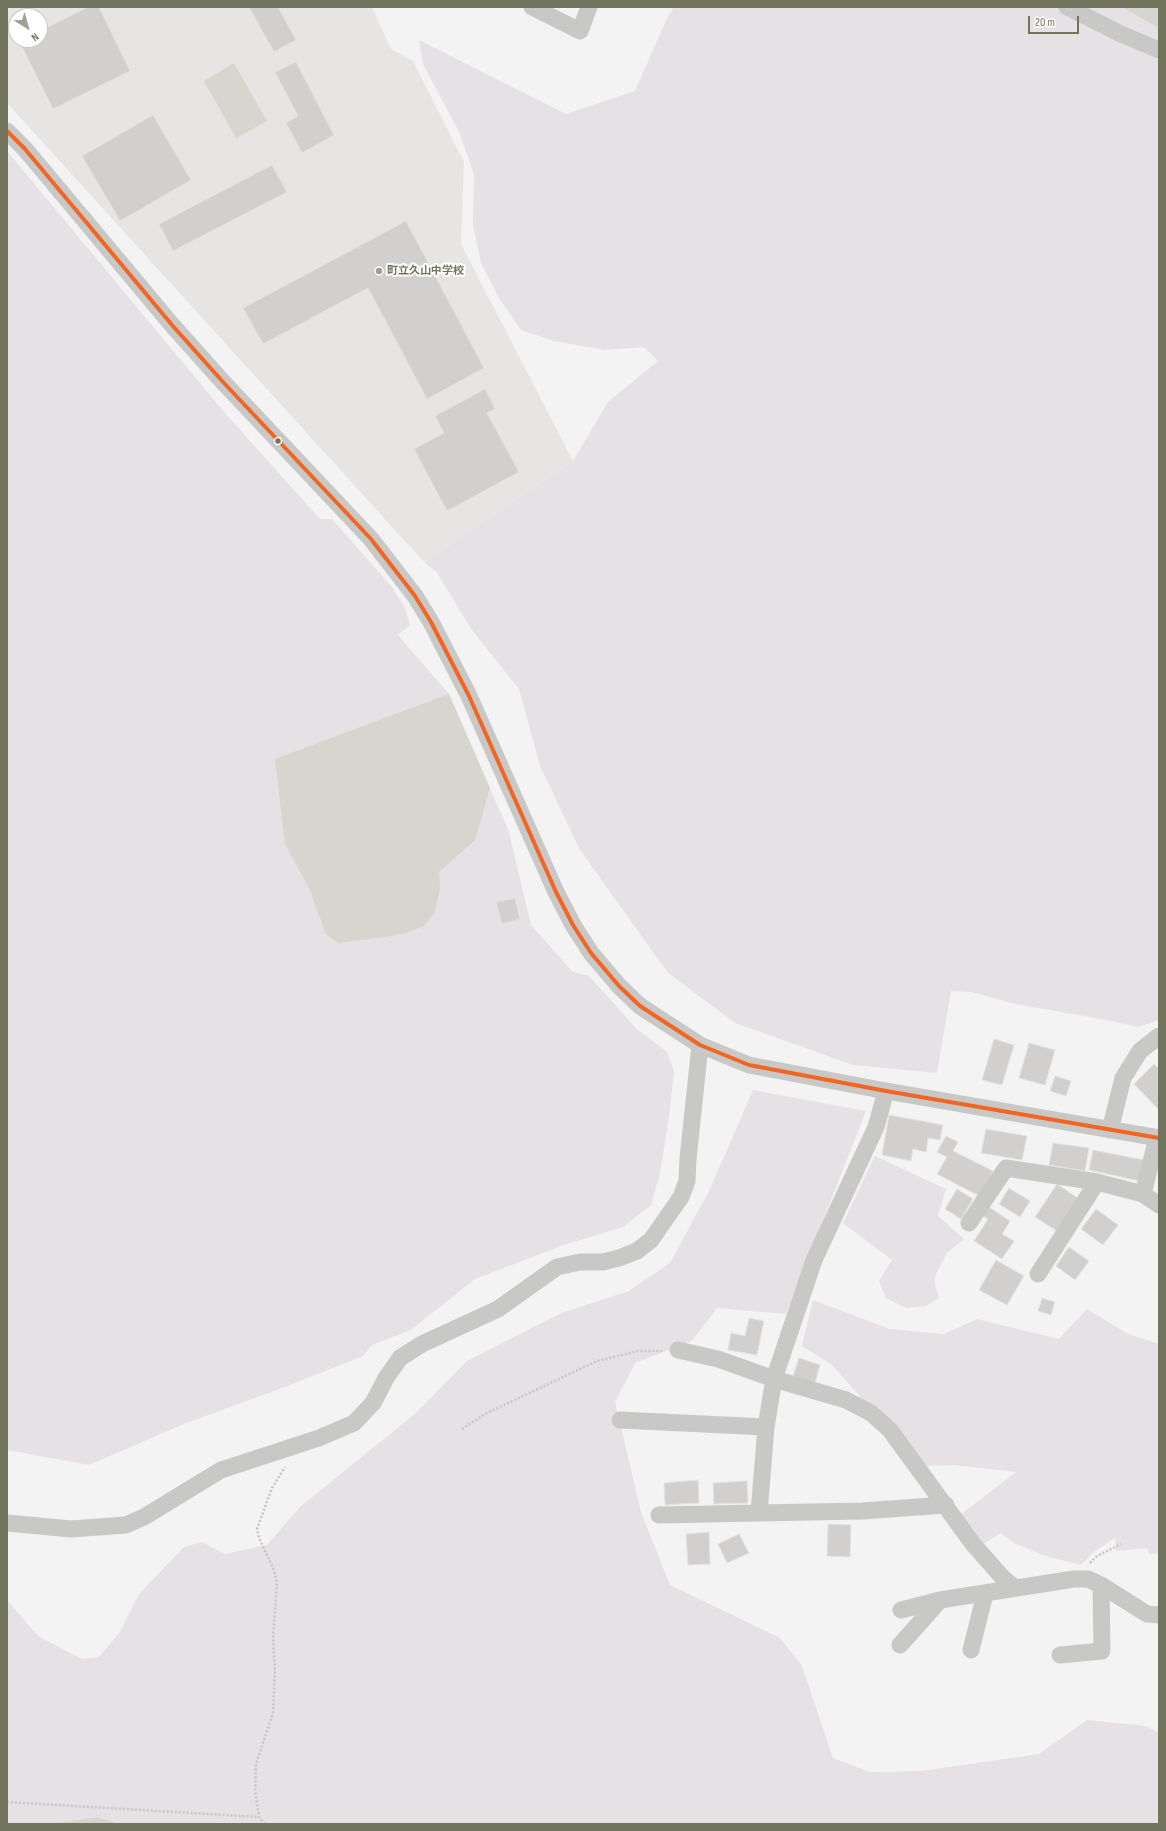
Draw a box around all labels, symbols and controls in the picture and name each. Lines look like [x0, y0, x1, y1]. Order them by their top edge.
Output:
north arrow [8, 8, 48, 48]
scale bar [1030, 8, 1081, 34]
text: 20 m [1035, 15, 1055, 30]
text: N [29, 30, 41, 44]
place label: 町立久山中学校 [387, 264, 464, 278]
marker: 町立久山中学校 [374, 266, 384, 276]
unlabelled marker [273, 436, 283, 446]

